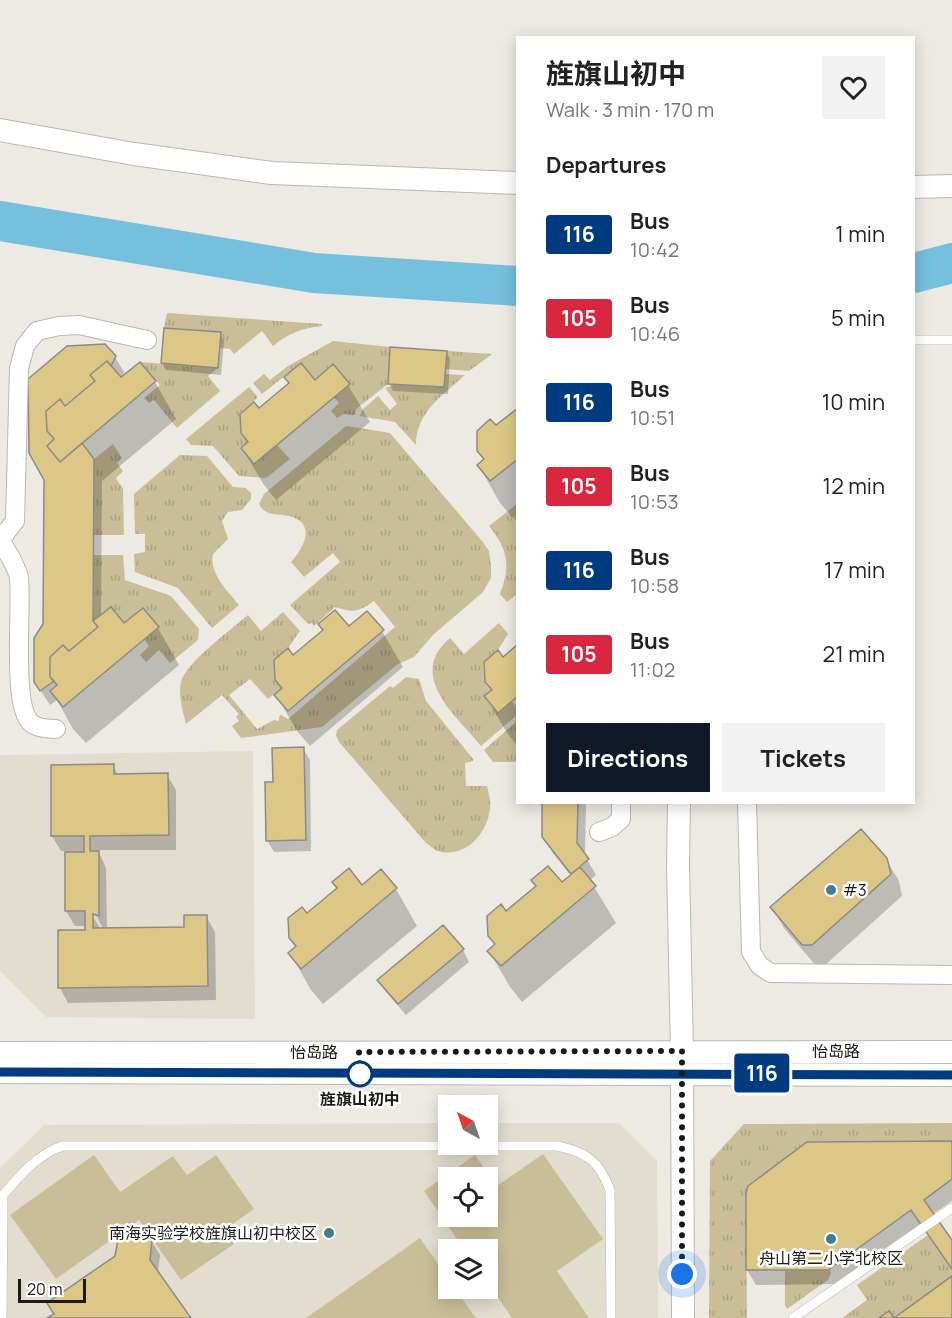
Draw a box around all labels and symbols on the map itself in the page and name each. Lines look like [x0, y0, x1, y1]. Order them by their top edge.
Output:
place label: #3 [843, 879, 867, 901]
marker: #3 [824, 883, 838, 897]
street label: 怡岛路 [812, 1040, 860, 1062]
street label: 怡岛路 [290, 1041, 338, 1063]
line badge: 116 [728, 1054, 796, 1092]
marker: 旌旗山初中 [347, 1061, 373, 1087]
place label: 旌旗山初中 [320, 1088, 400, 1110]
north arrow [438, 1095, 498, 1155]
place label: 南海实验学校旌旗山初中校区 [109, 1222, 317, 1244]
marker: 南海实验学校旌旗山初中校区 [322, 1226, 336, 1240]
marker: 舟山第二小学北校区 [824, 1232, 838, 1246]
place label: 舟山第二小学北校区 [759, 1247, 903, 1269]
your location [667, 1259, 697, 1289]
scale bar [18, 1276, 86, 1304]

